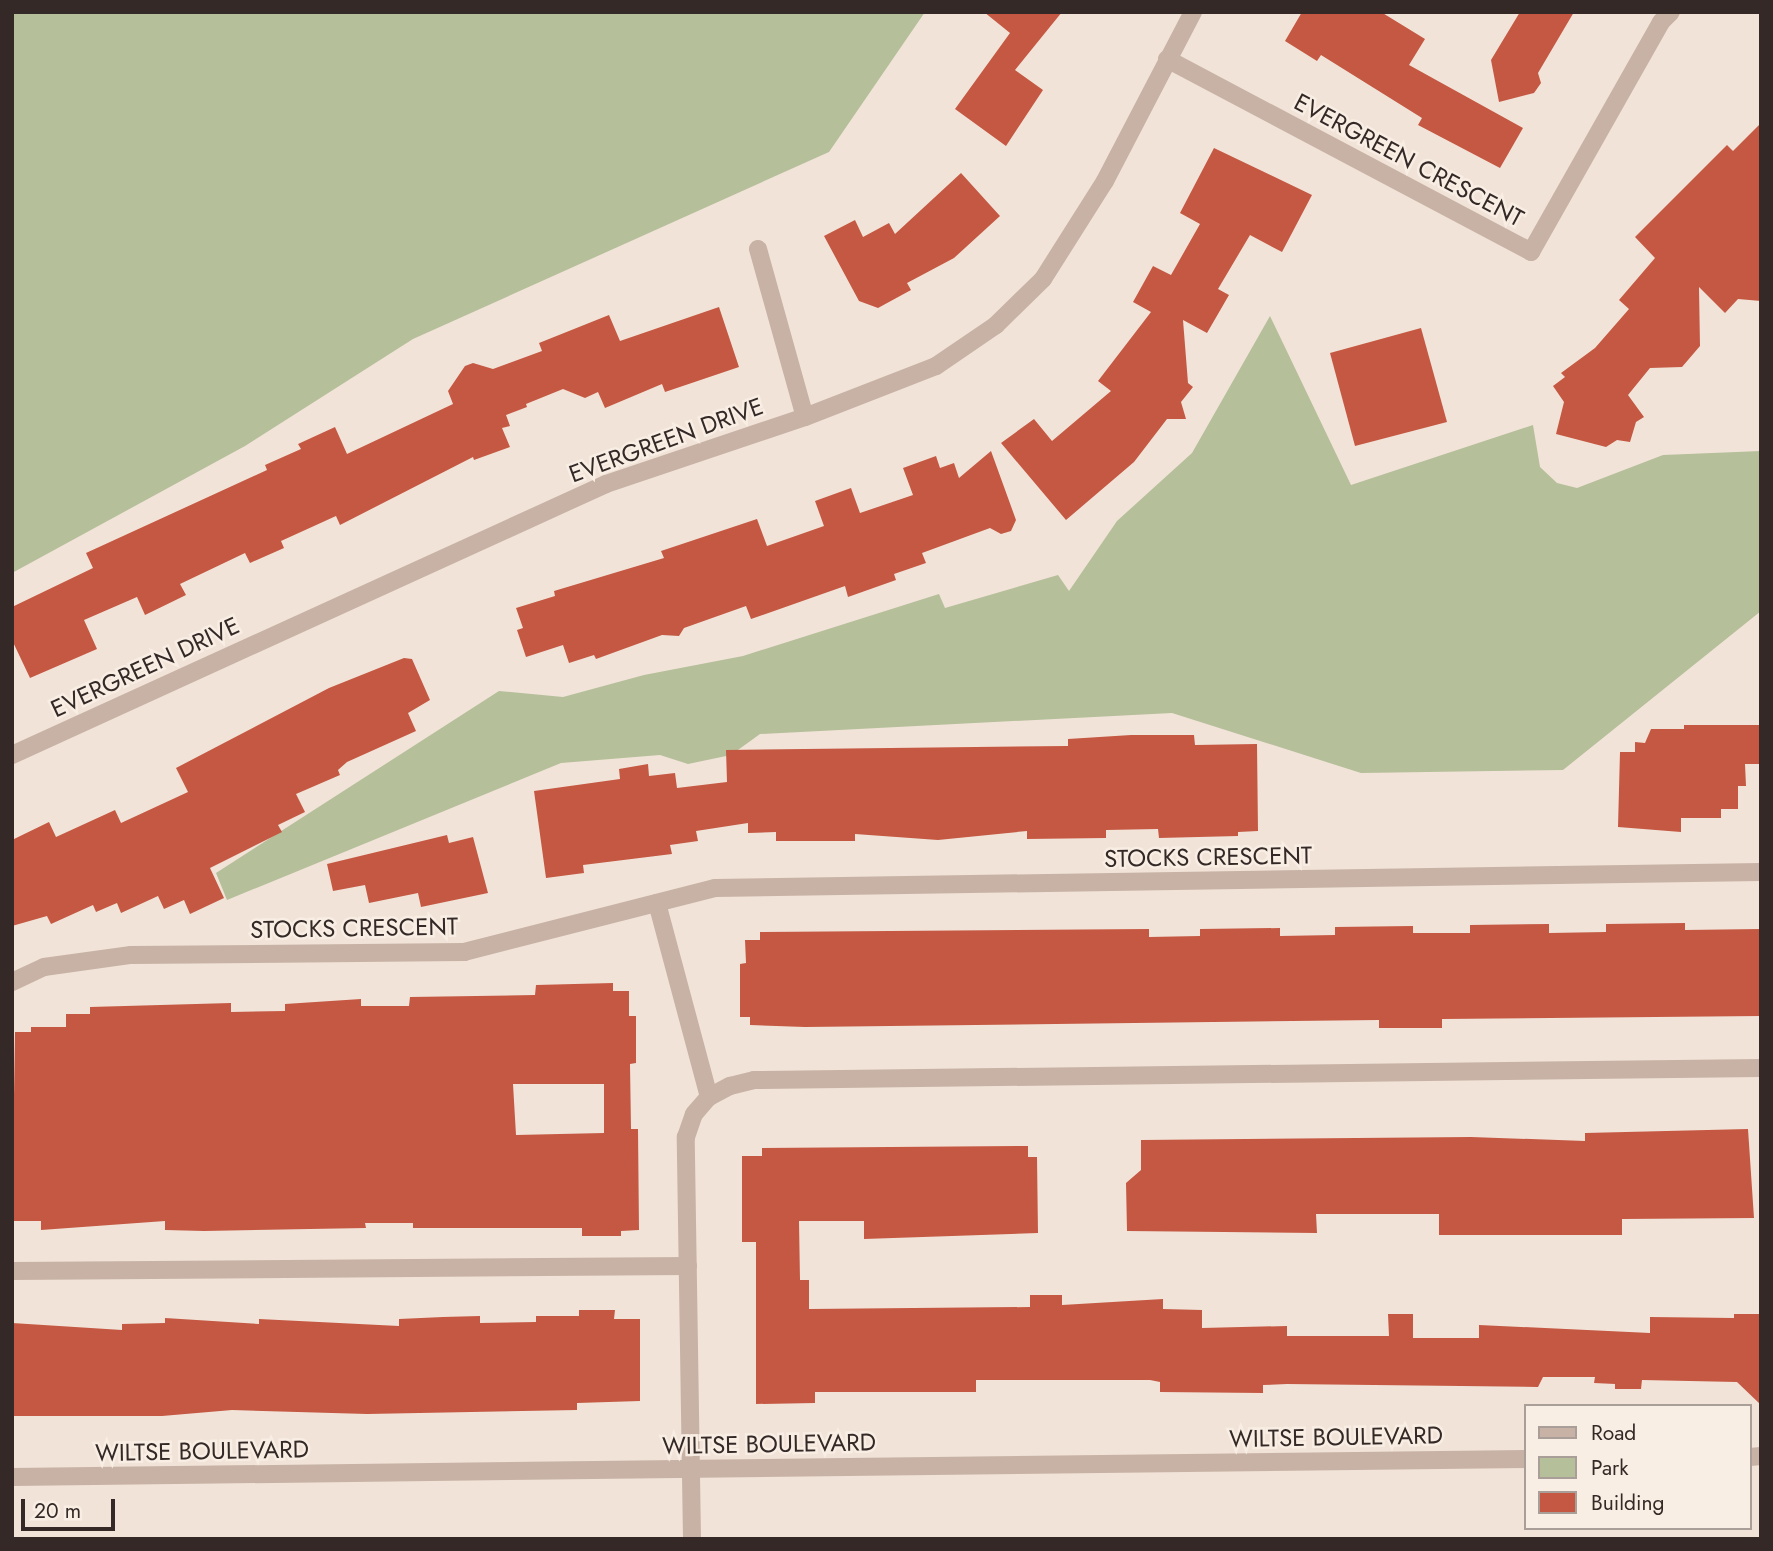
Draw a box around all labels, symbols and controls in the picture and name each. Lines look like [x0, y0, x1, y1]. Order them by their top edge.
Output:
street label: EVERGREEN CRESCENT [1289, 87, 1529, 233]
street label: EVERGREEN DRIVE [565, 391, 767, 489]
street label: EVERGREEN DRIVE [46, 611, 244, 723]
street label: STOCKS CRESCENT [1104, 841, 1312, 873]
street label: STOCKS CRESCENT [250, 912, 458, 944]
legend [1524, 1404, 1752, 1530]
text: Road [1591, 1418, 1636, 1448]
street label: WILTSE BOULEVARD [1229, 1421, 1443, 1453]
street label: WILTSE BOULEVARD [662, 1428, 876, 1460]
street label: WILTSE BOULEVARD [95, 1435, 309, 1467]
text: Park [1591, 1453, 1628, 1483]
scale bar [24, 1484, 119, 1528]
text: Building [1591, 1488, 1664, 1518]
text: 20 m [34, 1496, 81, 1526]

